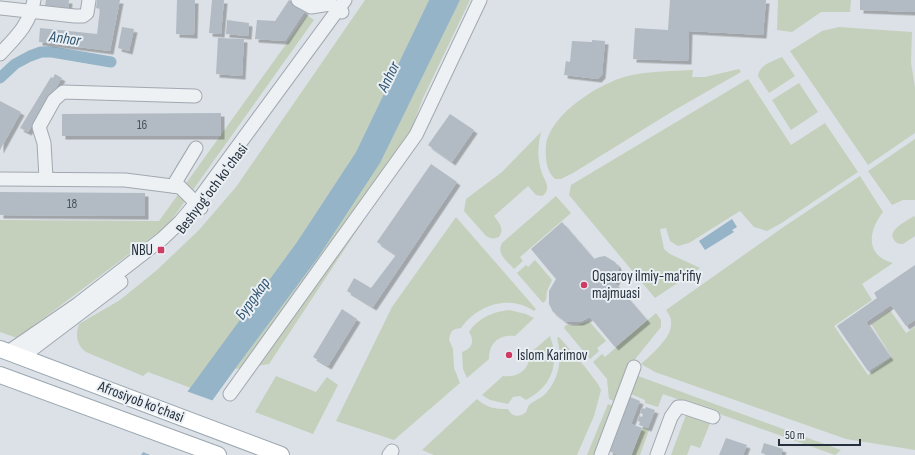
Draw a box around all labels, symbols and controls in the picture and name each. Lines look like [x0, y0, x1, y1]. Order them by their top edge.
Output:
water label: Anhor [47, 27, 82, 51]
water label: Anhor [373, 58, 405, 96]
house number: 16 [137, 117, 147, 133]
street label: Beshyogʻoch koʻchasi [172, 140, 252, 238]
house number: 18 [67, 196, 77, 212]
place label: NBU [131, 241, 153, 260]
marker: NBU [156, 245, 166, 255]
place label: Oqsaroy ilmiy-ma'rifiy majmuasi [592, 267, 702, 303]
water label: Бурджар [232, 274, 275, 324]
marker: Oqsaroy ilmiy-ma'rifiy majmuasi [579, 280, 589, 290]
place label: Islom Karimov [517, 346, 588, 365]
marker: Islom Karimov [504, 350, 514, 360]
street label: Afrosiyob ko'chasi [95, 377, 187, 427]
scale bar [779, 421, 860, 447]
text: 50 m [785, 428, 805, 443]

